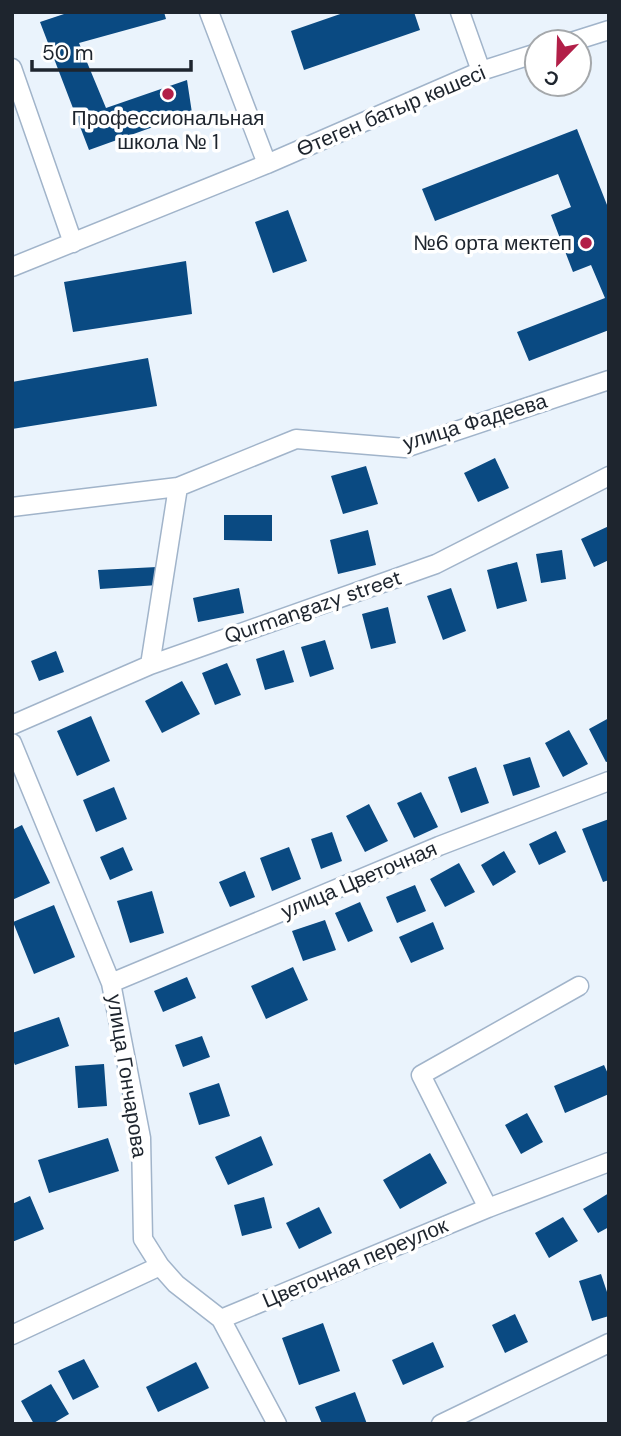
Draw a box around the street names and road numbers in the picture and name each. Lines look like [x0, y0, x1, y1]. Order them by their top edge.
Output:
street label: Өтеген батыр көшесі [292, 58, 490, 164]
street label: улица Фадеева [400, 387, 551, 457]
street label: Qurmangazy street [221, 564, 405, 650]
street label: улица Цветочная [277, 834, 441, 926]
street label: улица Гончарова [100, 992, 154, 1160]
street label: Цветочная переулок [258, 1211, 453, 1315]

